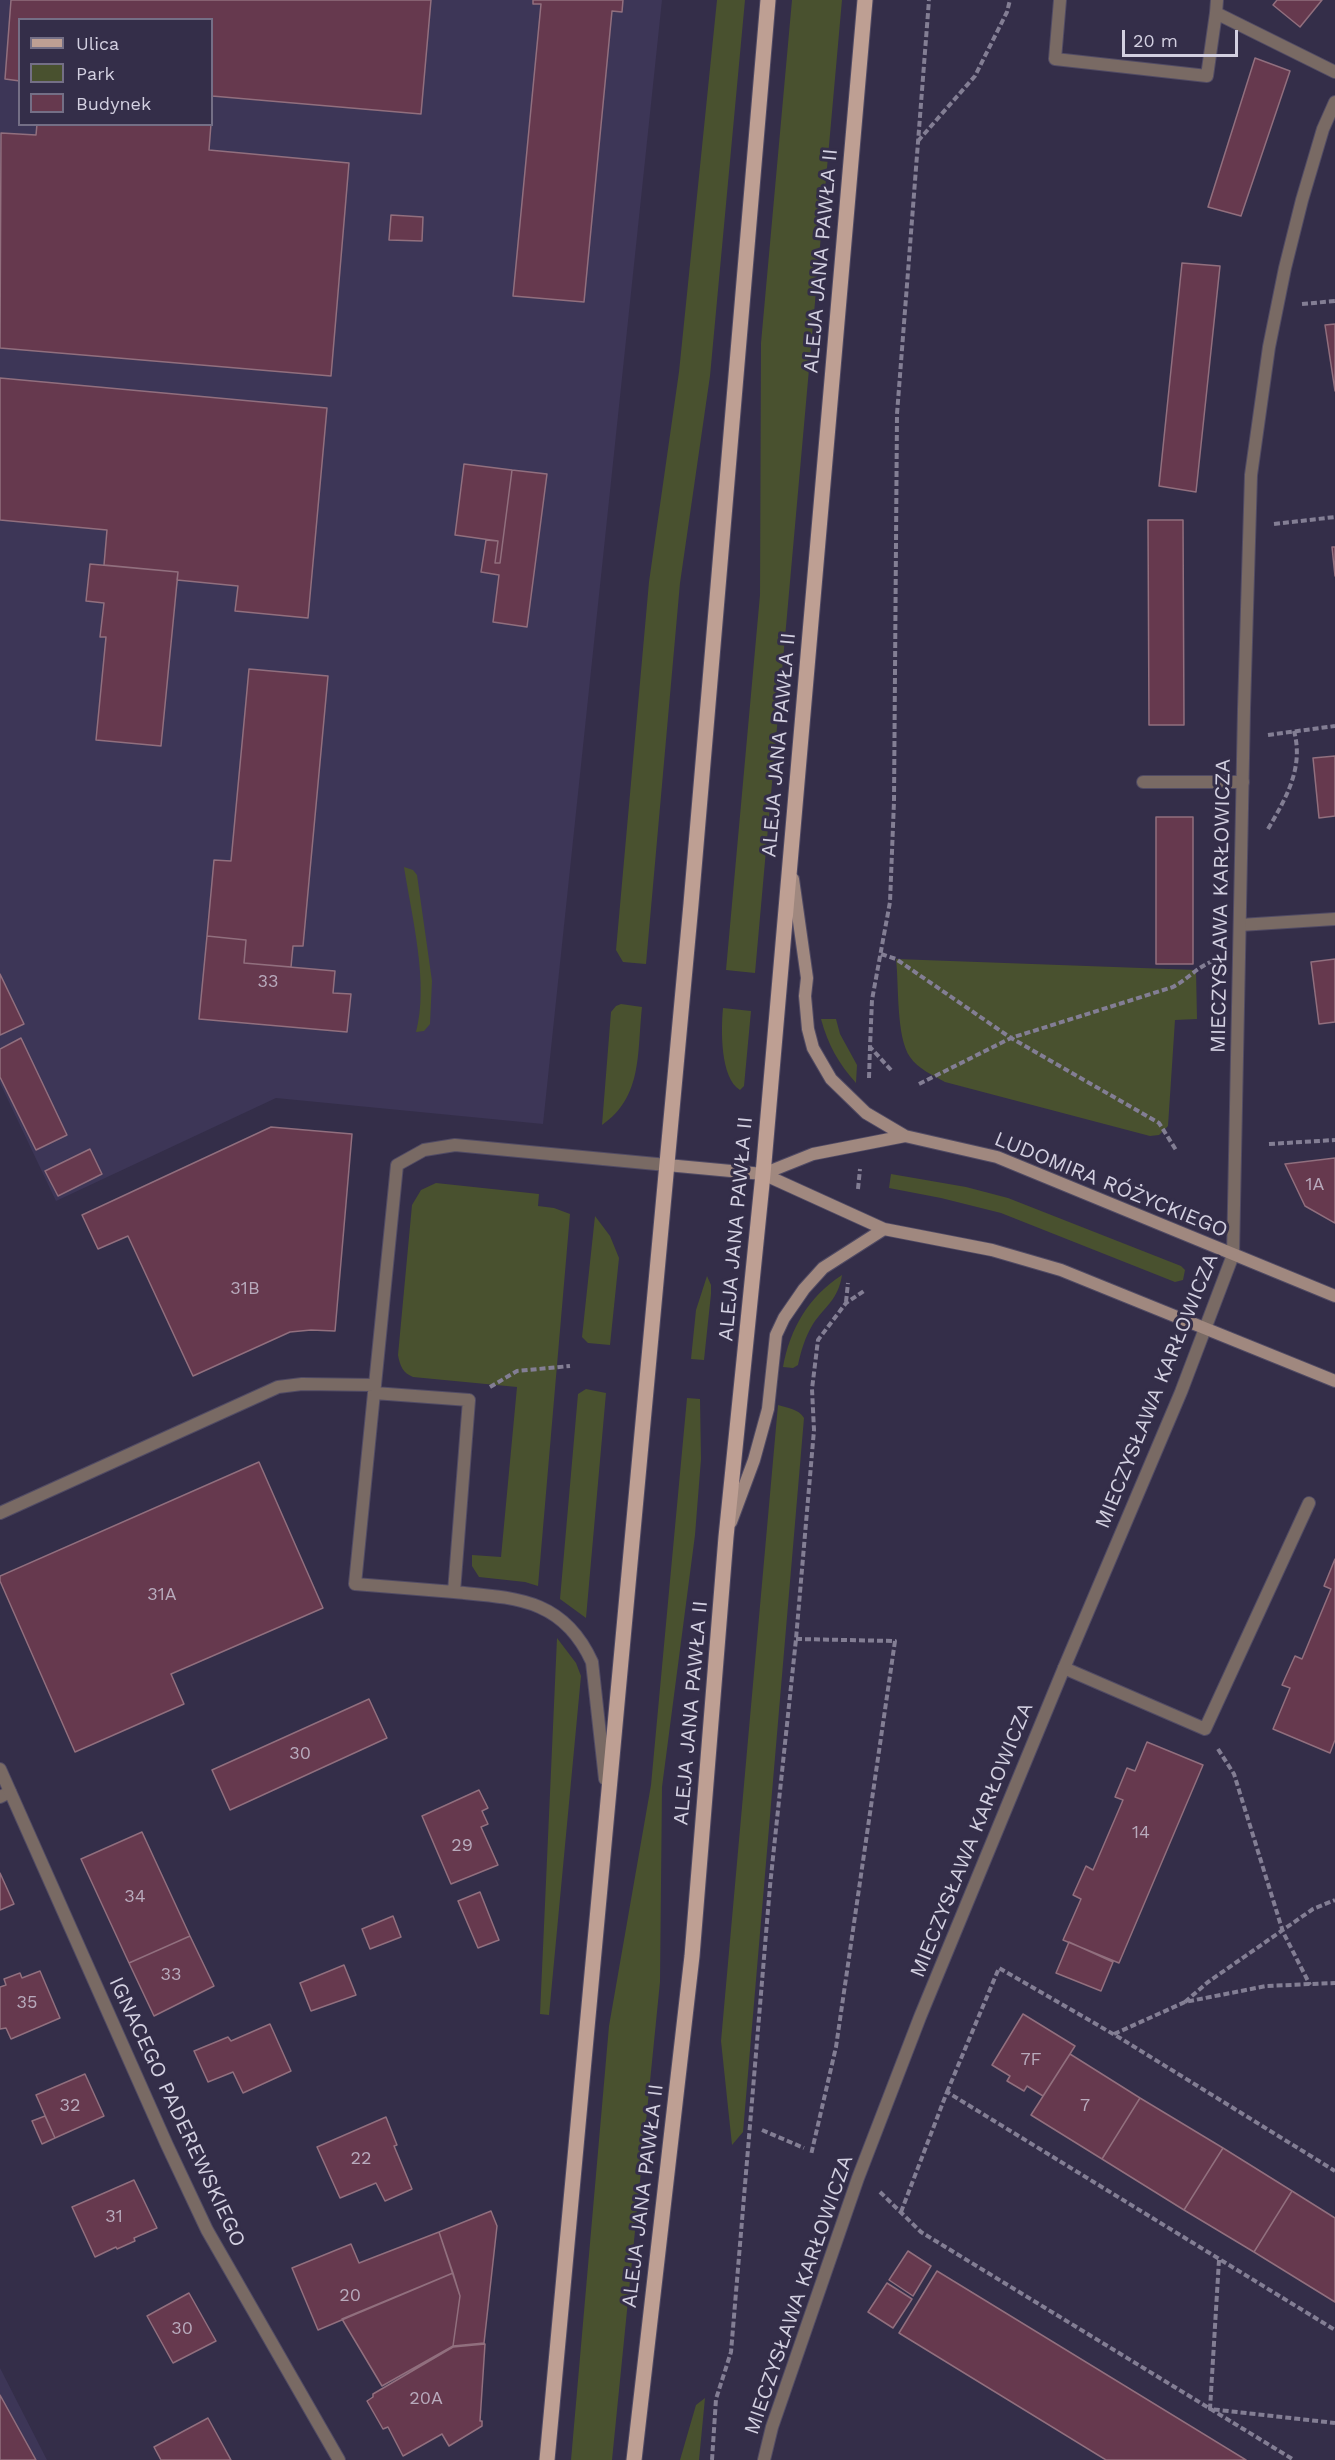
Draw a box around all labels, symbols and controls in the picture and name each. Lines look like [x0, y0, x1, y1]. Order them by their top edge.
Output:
legend [18, 18, 213, 126]
scale bar [1125, 18, 1240, 56]
text: 20 m [1133, 30, 1178, 51]
text: Ulica [76, 33, 119, 54]
text: Park [76, 63, 115, 84]
text: Budynek [76, 93, 151, 114]
street label: ALEJA JANA PAWŁA II [799, 148, 843, 374]
street label: ALEJA JANA PAWŁA II [757, 632, 801, 858]
street label: MIECZYSŁAWA KARŁOWICZA [1206, 759, 1236, 1053]
house number: 33 [258, 971, 278, 993]
street label: ALEJA JANA PAWŁA II [714, 1116, 758, 1342]
street label: LUDOMIRA RÓŻYCKIEGO [991, 1127, 1231, 1243]
house number: 1A [1306, 1174, 1324, 1196]
street label: MIECZYSŁAWA KARŁOWICZA [1090, 1250, 1224, 1532]
house number: 31B [230, 1278, 260, 1300]
house number: 31A [147, 1584, 177, 1606]
street label: ALEJA JANA PAWŁA II [669, 1600, 713, 1826]
street label: MIECZYSŁAWA KARŁOWICZA [905, 1699, 1039, 1981]
house number: 30 [289, 1743, 311, 1765]
house number: 14 [1132, 1822, 1150, 1844]
house number: 29 [451, 1835, 473, 1857]
house number: 34 [124, 1886, 146, 1908]
house number: 33 [161, 1964, 181, 1986]
street label: IGNACEGO PADEREWSKIEGO [103, 1973, 251, 2251]
house number: 35 [17, 1992, 37, 2014]
house number: 7F [1020, 2049, 1042, 2071]
street label: ALEJA JANA PAWŁA II [617, 2083, 669, 2309]
house number: 32 [60, 2095, 80, 2117]
house number: 7 [1080, 2095, 1090, 2117]
house number: 22 [351, 2148, 371, 2170]
street label: MIECZYSŁAWA KARŁOWICZA [739, 2152, 859, 2438]
house number: 31 [105, 2206, 123, 2228]
house number: 20 [339, 2285, 361, 2307]
house number: 30 [171, 2318, 193, 2340]
house number: 20A [409, 2388, 443, 2410]

